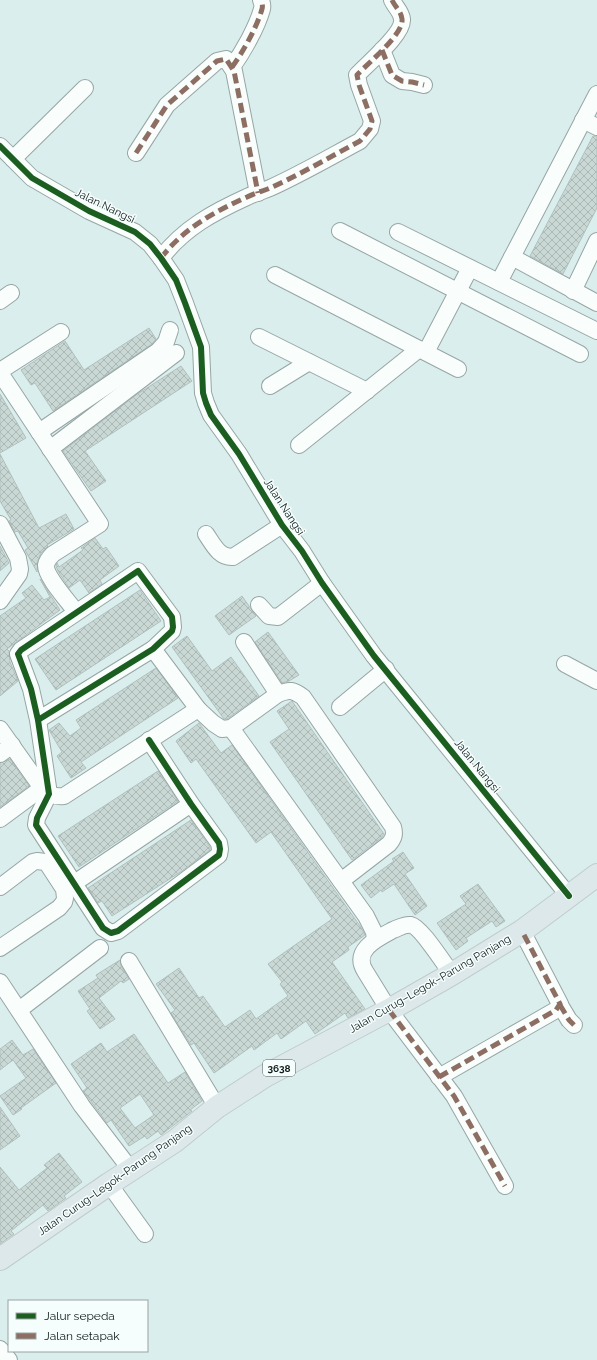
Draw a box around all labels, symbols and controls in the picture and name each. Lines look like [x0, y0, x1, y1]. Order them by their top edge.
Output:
street label: Jalan Nangsi [73, 186, 137, 226]
street label: Jalan Nangsi [261, 476, 307, 538]
street label: Jalan Nangsi [452, 737, 502, 795]
street label: Jalan Curug–Legok–Parung Panjang [347, 932, 513, 1036]
road number: 3638 [263, 1060, 295, 1076]
street label: Jalan Curug–Legok–Parung Panjang [36, 1122, 194, 1238]
legend [8, 1300, 148, 1352]
text: Jalur sepeda [44, 1309, 115, 1323]
text: Jalan setapak [44, 1329, 120, 1343]

